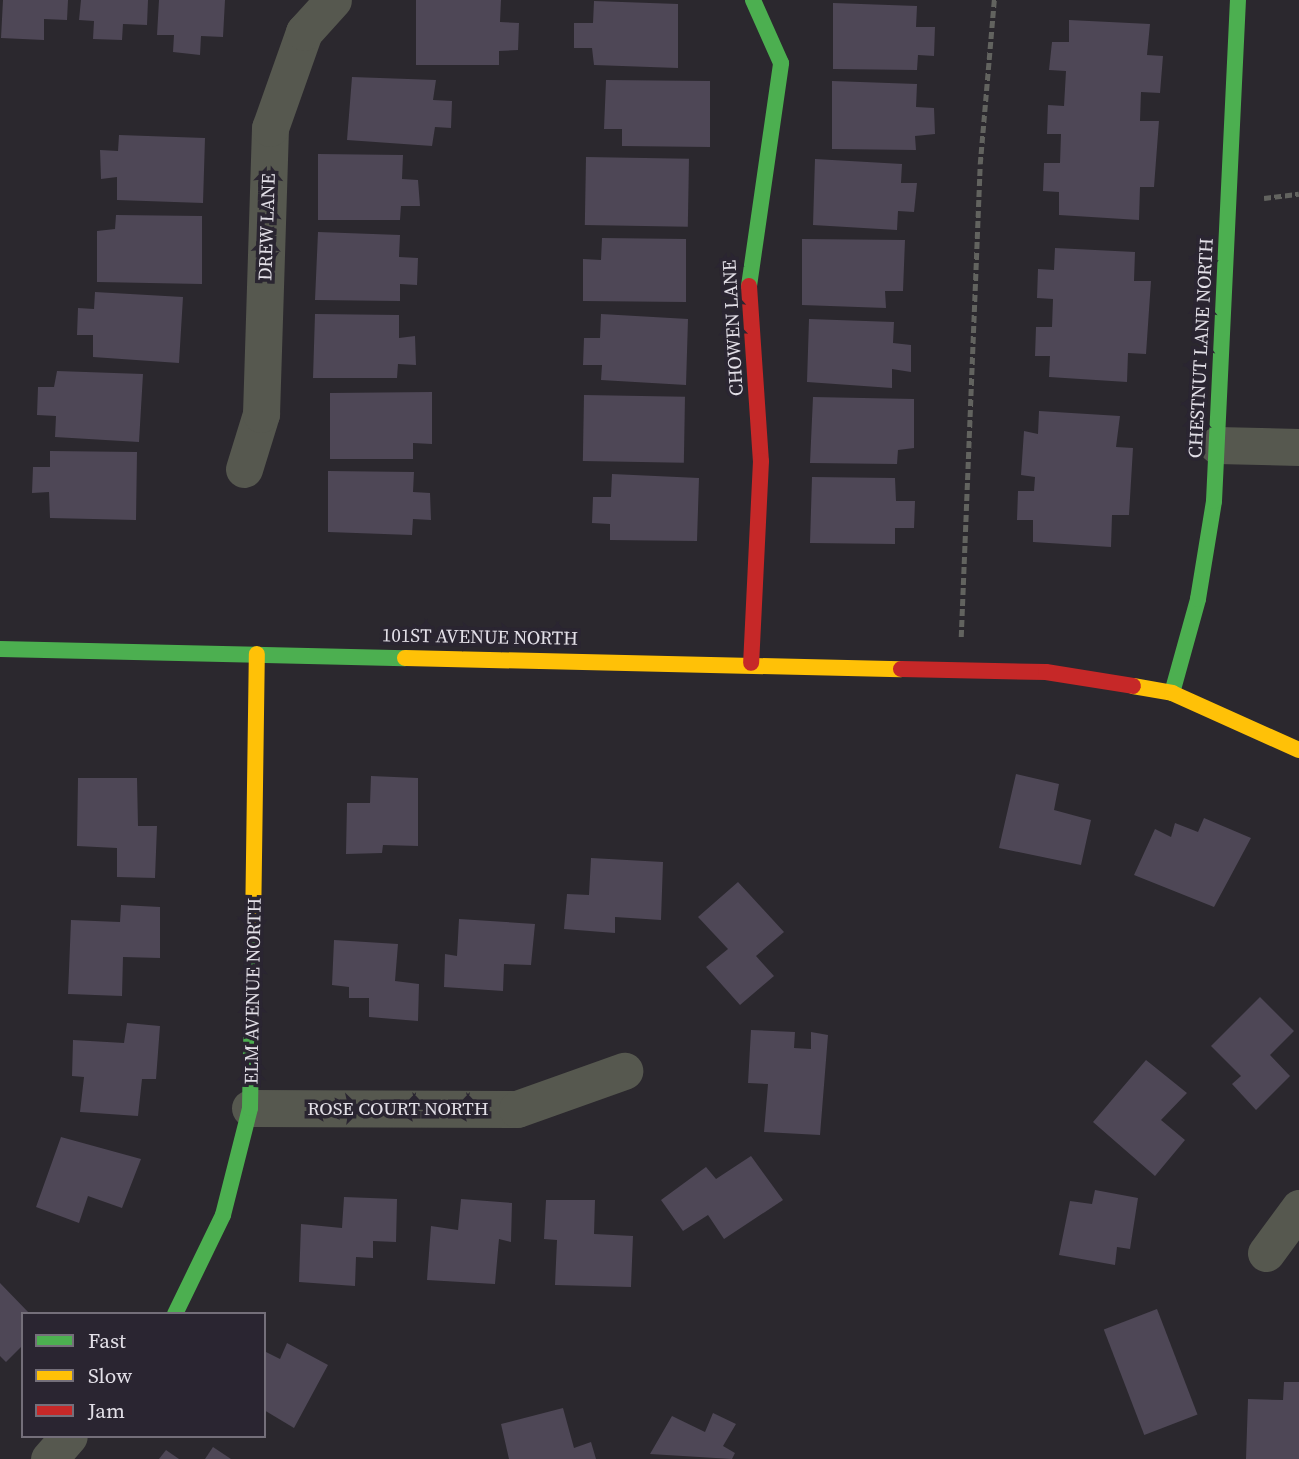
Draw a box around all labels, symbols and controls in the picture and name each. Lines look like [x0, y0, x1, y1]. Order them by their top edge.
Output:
street label: DREW LANE [254, 173, 280, 281]
street label: CHESTNUT LANE NORTH [1184, 237, 1218, 459]
street label: CHOWEN LANE [718, 259, 748, 397]
street label: 101ST AVENUE NORTH [382, 624, 578, 650]
street label: ELM AVENUE NORTH [240, 897, 266, 1085]
street label: ROSE COURT NORTH [307, 1098, 489, 1120]
legend [21, 1312, 266, 1438]
text: Fast [88, 1326, 126, 1355]
text: Slow [88, 1361, 132, 1390]
text: Jam [88, 1396, 125, 1425]

